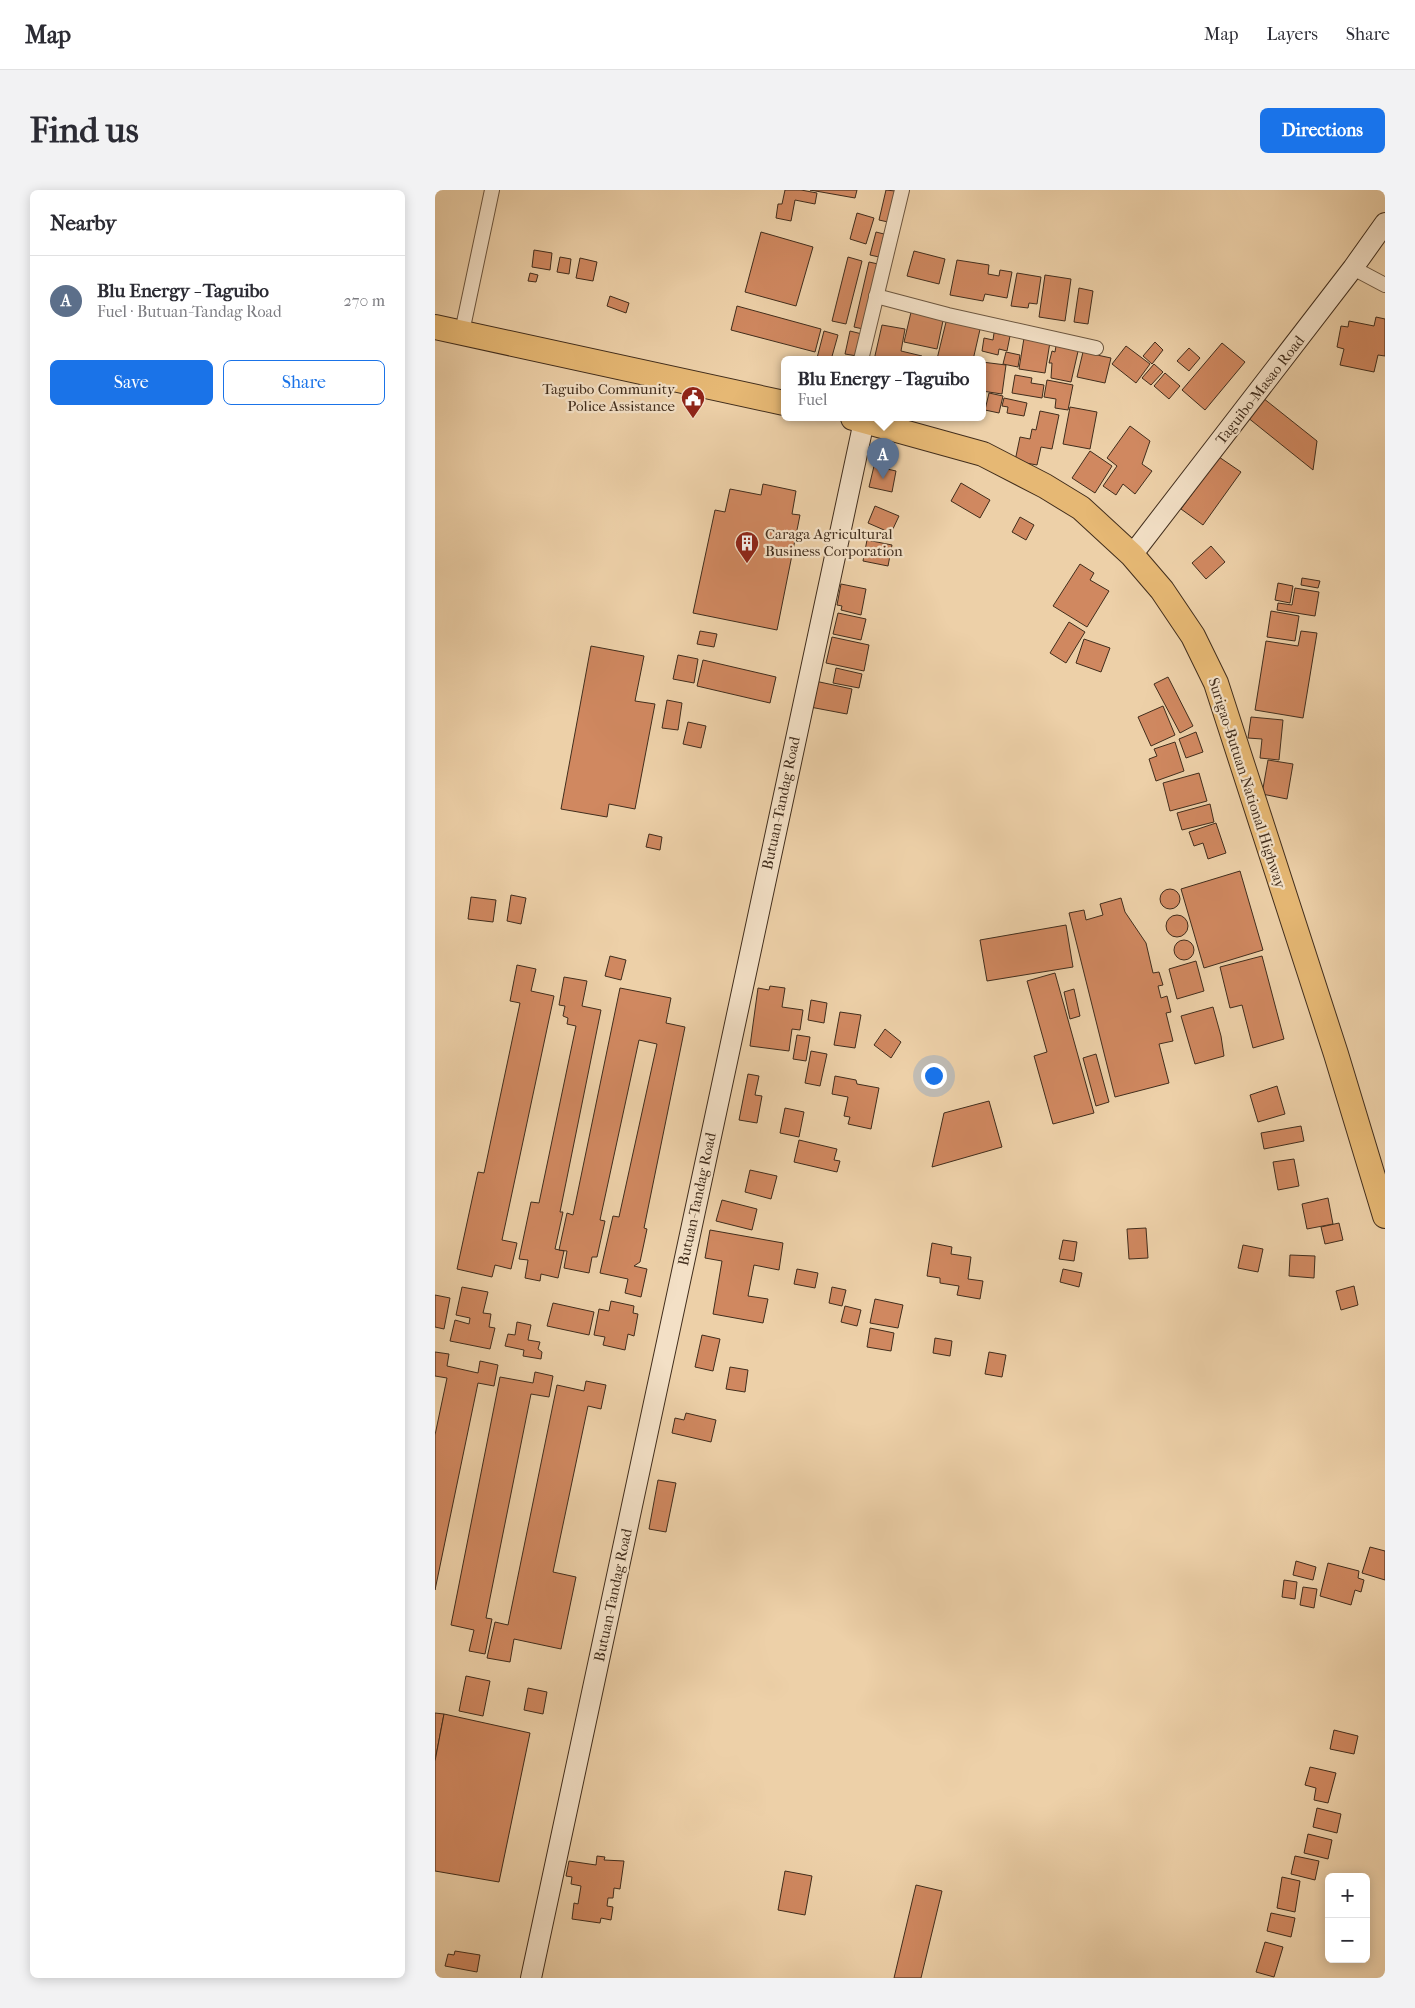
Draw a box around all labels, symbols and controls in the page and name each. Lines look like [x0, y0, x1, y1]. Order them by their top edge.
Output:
text: Map [25, 21, 71, 49]
text: Map [1204, 24, 1238, 45]
text: Layers [1266, 24, 1318, 45]
text: Share [1346, 24, 1390, 45]
button: Directions [1260, 108, 1385, 153]
text: Find us [30, 110, 139, 151]
text: Nearby [50, 211, 116, 235]
text: Blu Energy - Taguibo [97, 280, 269, 302]
text: A [61, 291, 71, 310]
text: 270 m [344, 291, 385, 310]
text: Fuel · Butuan-Tandag Road [97, 302, 282, 321]
street label: Taguibo-Masao Road [1212, 331, 1309, 448]
popup [781, 356, 986, 421]
button: Save [50, 360, 213, 405]
button: Share [223, 360, 385, 405]
text: Blu Energy - Taguibo [798, 368, 969, 390]
place label: Taguibo Community Police Assistance [542, 380, 676, 415]
public building icon: Taguibo Community Police Assistance [680, 385, 706, 419]
text: Fuel [798, 390, 827, 409]
pin: A [867, 438, 899, 479]
place label: Caraga Agricultural Business Corporation [765, 525, 903, 560]
building icon: Caraga Agricultural Business Corporation [734, 530, 760, 564]
street label: Surigao-Butuan National Highway [1204, 675, 1290, 892]
street label: Butuan-Tandag Road [758, 734, 804, 871]
your location [921, 1063, 947, 1089]
street label: Butuan-Tandag Road [674, 1130, 720, 1267]
street label: Butuan-Tandag Road [590, 1526, 636, 1663]
map controls [1325, 1873, 1370, 1963]
button: + [1325, 1873, 1370, 1918]
button: − [1325, 1918, 1370, 1963]

